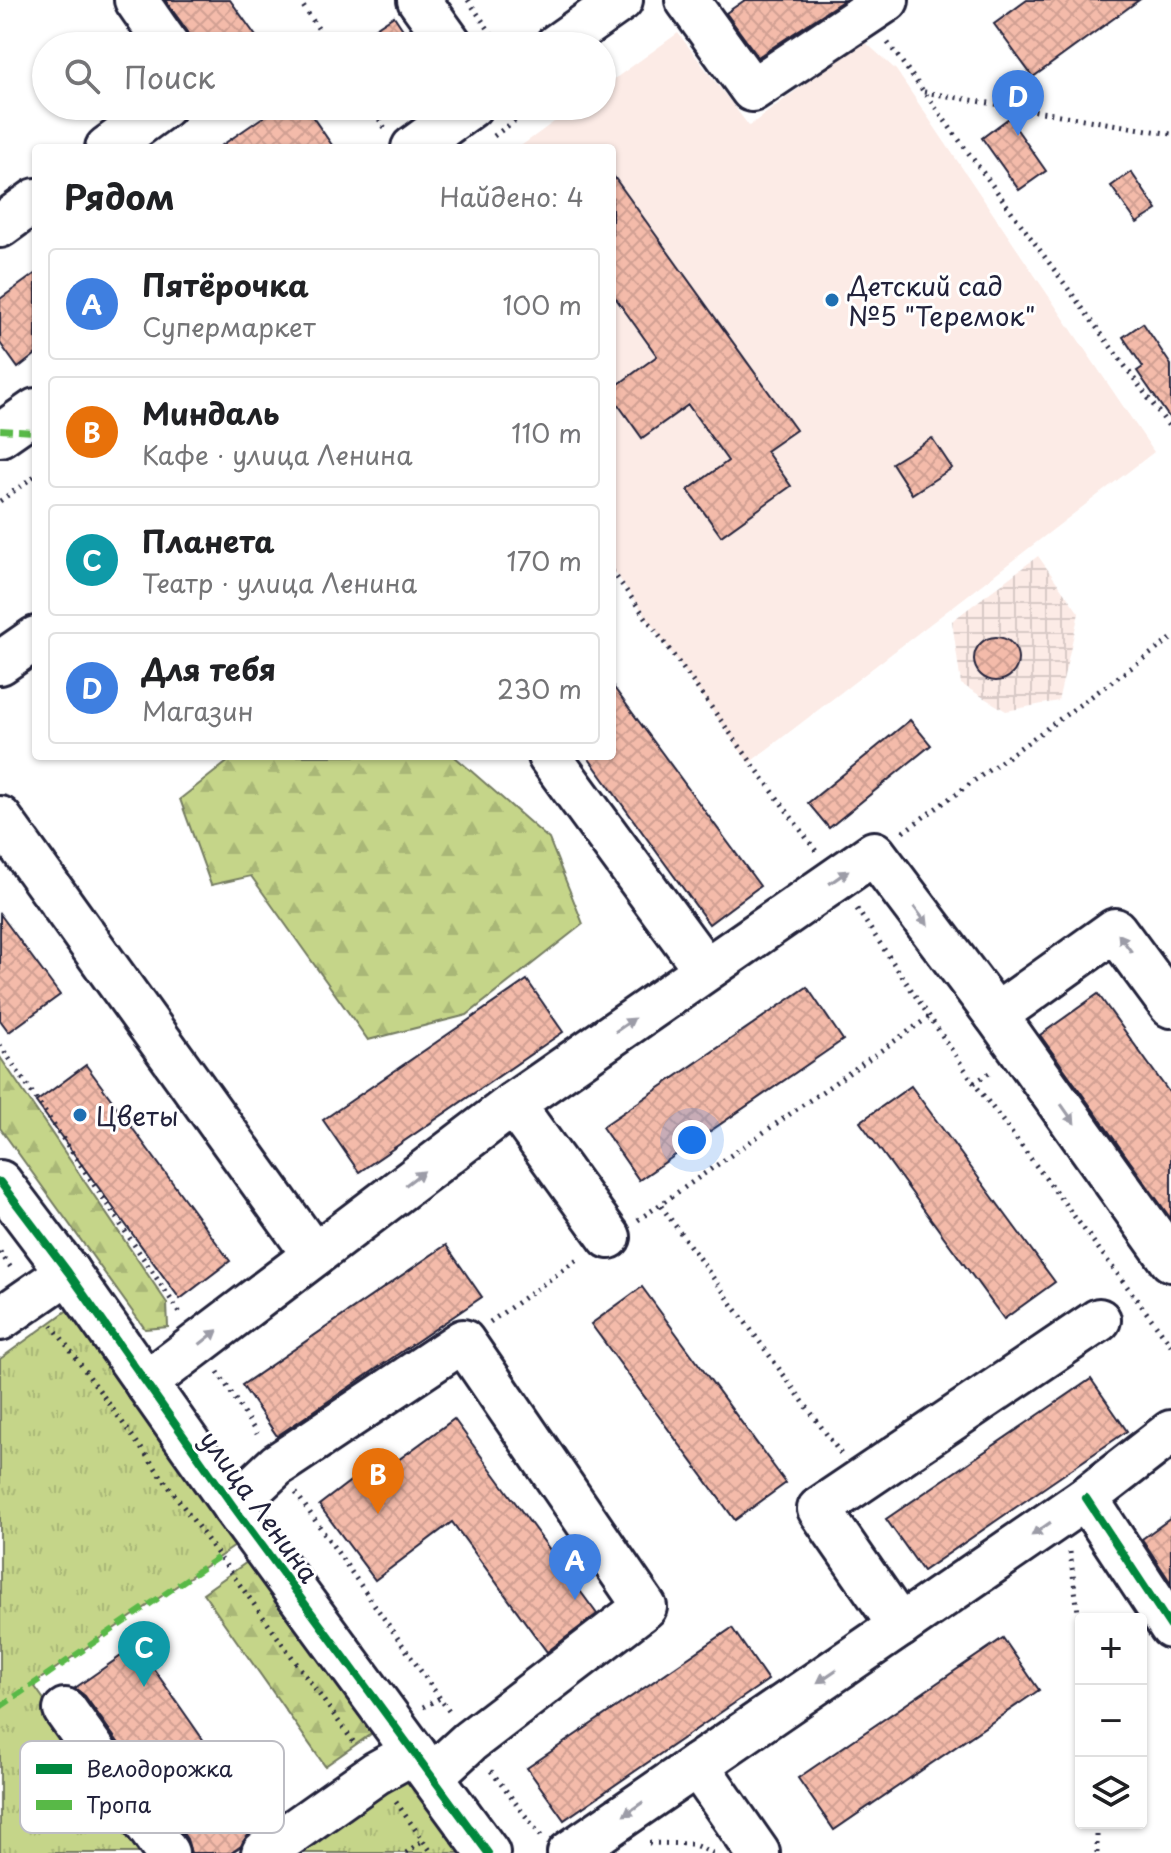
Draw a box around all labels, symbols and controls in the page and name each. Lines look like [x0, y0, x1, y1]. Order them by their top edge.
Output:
search box [32, 32, 616, 120]
icon: search [60, 54, 104, 98]
text: Поиск [124, 54, 215, 99]
pin: D [992, 70, 1044, 136]
text: Рядом [64, 170, 175, 222]
text: Найдено: 4 [439, 177, 584, 216]
text: Пятёрочка [142, 262, 309, 307]
place label: Детский сад №5 "Теремок" [847, 266, 1036, 335]
text: A [82, 285, 102, 324]
text: 100 m [502, 285, 582, 324]
marker: Детский сад №5 "Теремок" [823, 291, 841, 309]
text: Супермаркет [142, 307, 316, 346]
text: Миндаль [142, 390, 279, 435]
text: B [83, 413, 101, 452]
text: 110 m [511, 413, 582, 452]
text: Кафе · улица Ленина [142, 435, 413, 474]
text: Планета [142, 518, 275, 563]
text: C [82, 541, 102, 580]
text: 170 m [507, 541, 582, 580]
text: Театр · улица Ленина [142, 563, 417, 602]
text: Для тебя [142, 646, 276, 691]
text: D [82, 669, 102, 708]
text: 230 m [497, 669, 582, 708]
text: Магазин [142, 691, 253, 730]
one-way arrow [829, 870, 850, 885]
one-way arrow [912, 905, 928, 926]
one-way arrow [1118, 932, 1133, 953]
one-way arrow [615, 1018, 636, 1033]
place label: Цветы [96, 1096, 178, 1135]
one-way arrow [1059, 1104, 1075, 1125]
marker: Цветы [71, 1106, 89, 1124]
your location [672, 1120, 712, 1160]
one-way arrow [405, 1170, 425, 1186]
one-way arrow [199, 1329, 219, 1345]
street label: улица Ленина [191, 1422, 329, 1591]
pin: B [352, 1448, 404, 1514]
one-way arrow [1031, 1521, 1052, 1536]
pin: A [549, 1534, 601, 1600]
map controls [1075, 1613, 1147, 1829]
button: + [1075, 1613, 1147, 1685]
pin: C [118, 1621, 170, 1687]
one-way arrow [816, 1668, 837, 1683]
button: − [1075, 1685, 1147, 1757]
legend [20, 1741, 284, 1833]
text: Велодорожка [86, 1751, 233, 1784]
button: layers [1075, 1757, 1147, 1829]
text: Тропа [86, 1787, 152, 1820]
one-way arrow [622, 1801, 644, 1816]

